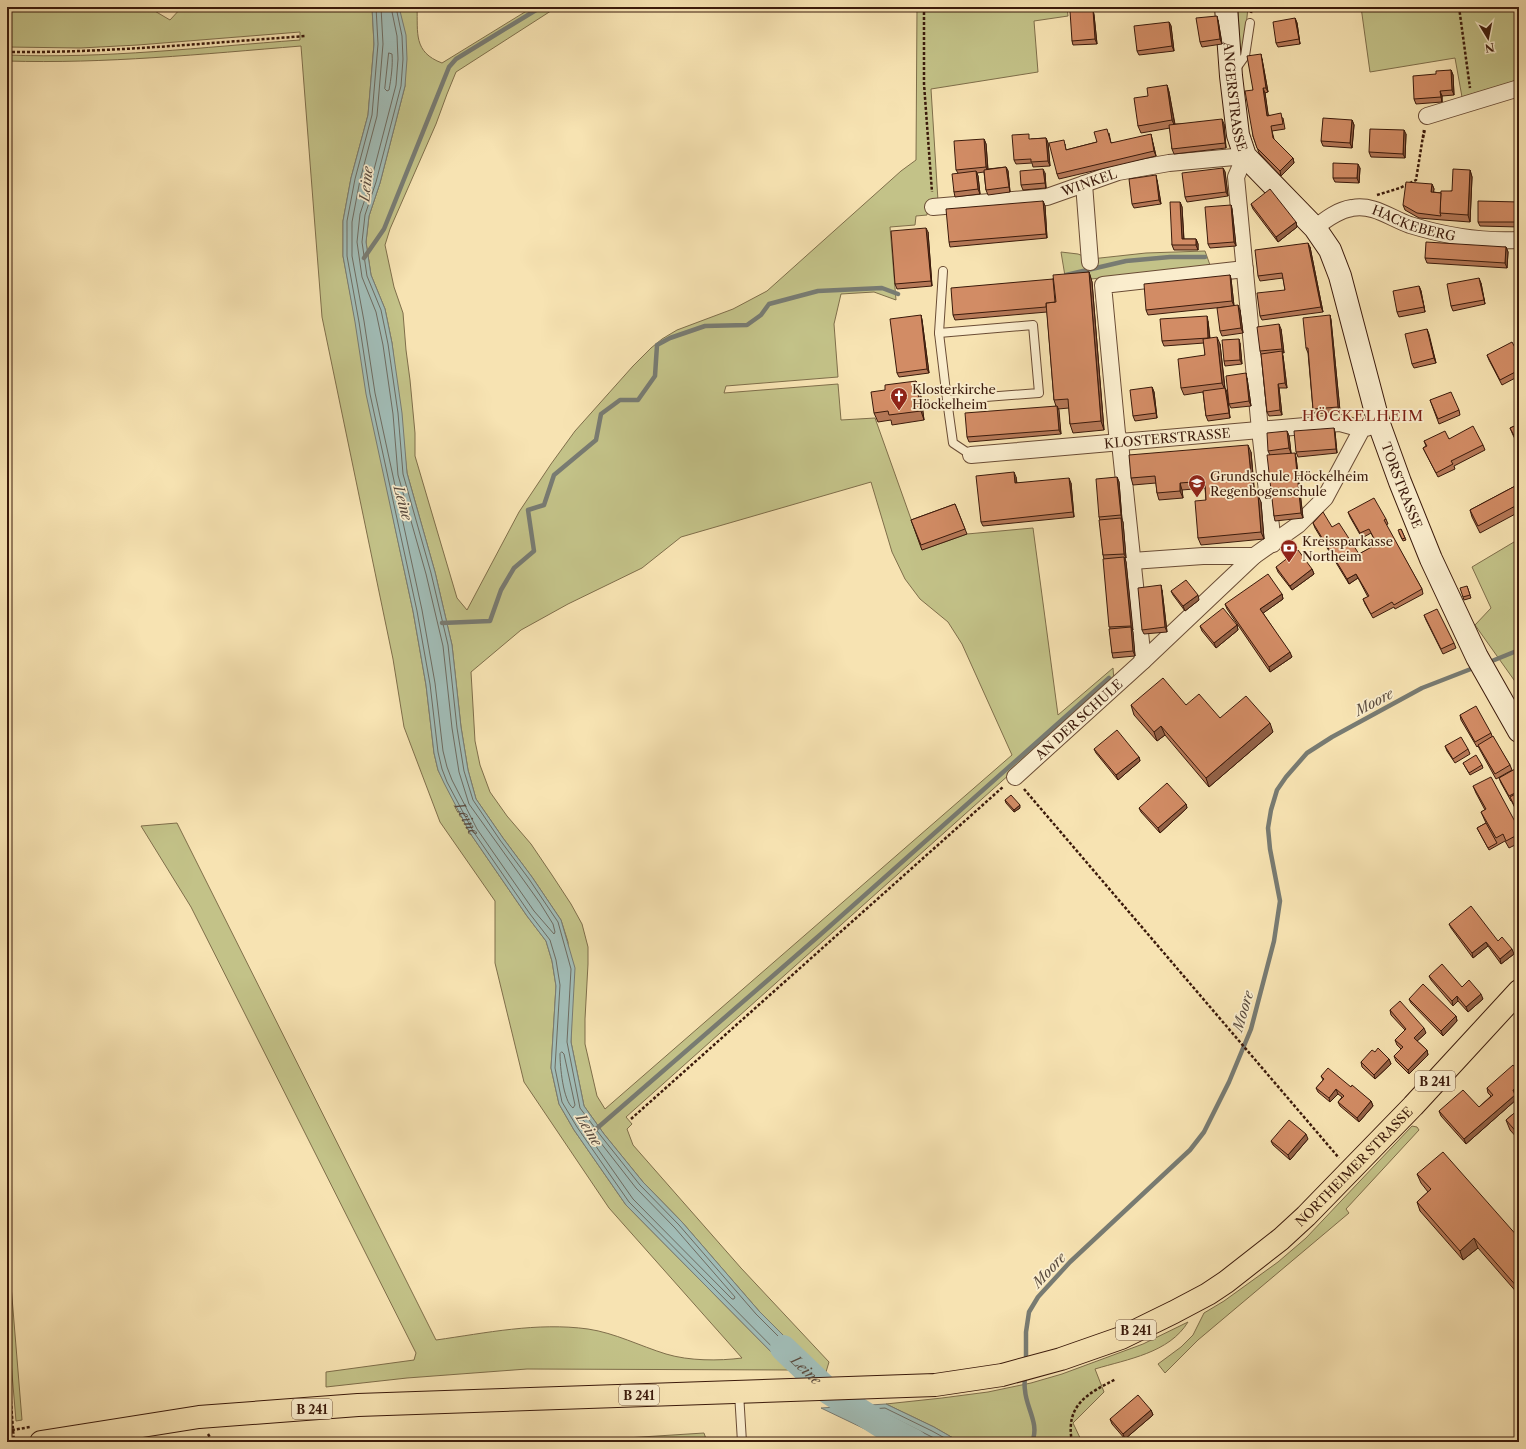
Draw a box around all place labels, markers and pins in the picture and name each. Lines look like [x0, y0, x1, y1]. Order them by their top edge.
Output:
place label: Klosterkirche Höckelheim [912, 381, 996, 412]
church icon: Klosterkirche Höckelheim [889, 386, 909, 411]
place label: Grundschule Höckelheim Regenbogenschule [1210, 468, 1369, 499]
school or university icon: Grundschule Höckelheim Regenbogenschule [1187, 473, 1207, 498]
place label: Kreissparkasse Northeim [1302, 533, 1393, 564]
bank icon: Kreissparkasse Northeim [1279, 538, 1299, 563]

